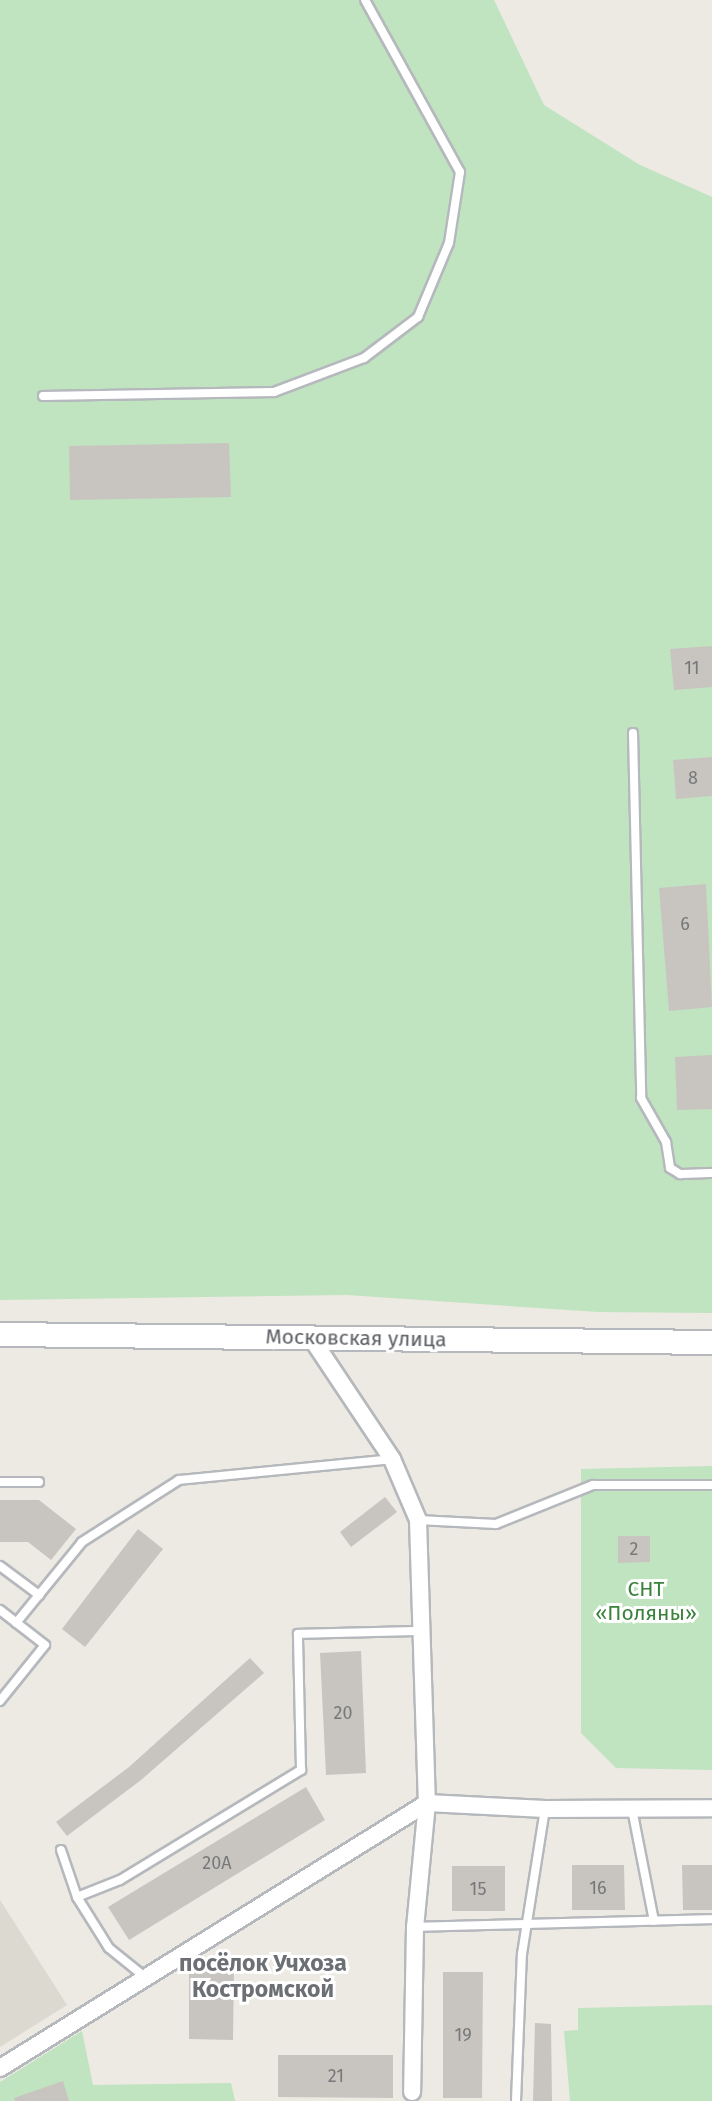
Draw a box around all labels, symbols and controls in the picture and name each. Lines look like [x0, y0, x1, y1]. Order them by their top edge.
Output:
house number: 11 [684, 657, 700, 679]
house number: 8 [688, 767, 698, 789]
house number: 6 [680, 913, 690, 935]
street label: Московская улица [265, 1324, 447, 1352]
house number: 2 [630, 1538, 638, 1560]
park label: СНТ «Поляны» [595, 1576, 697, 1626]
house number: 20 [334, 1702, 352, 1724]
house number: 20А [202, 1852, 232, 1874]
house number: 16 [589, 1877, 607, 1899]
house number: 15 [470, 1878, 486, 1900]
district label: посёлок Учхоза Костромской [179, 1949, 347, 2003]
house number: 19 [454, 2024, 472, 2046]
house number: 21 [328, 2065, 344, 2087]

